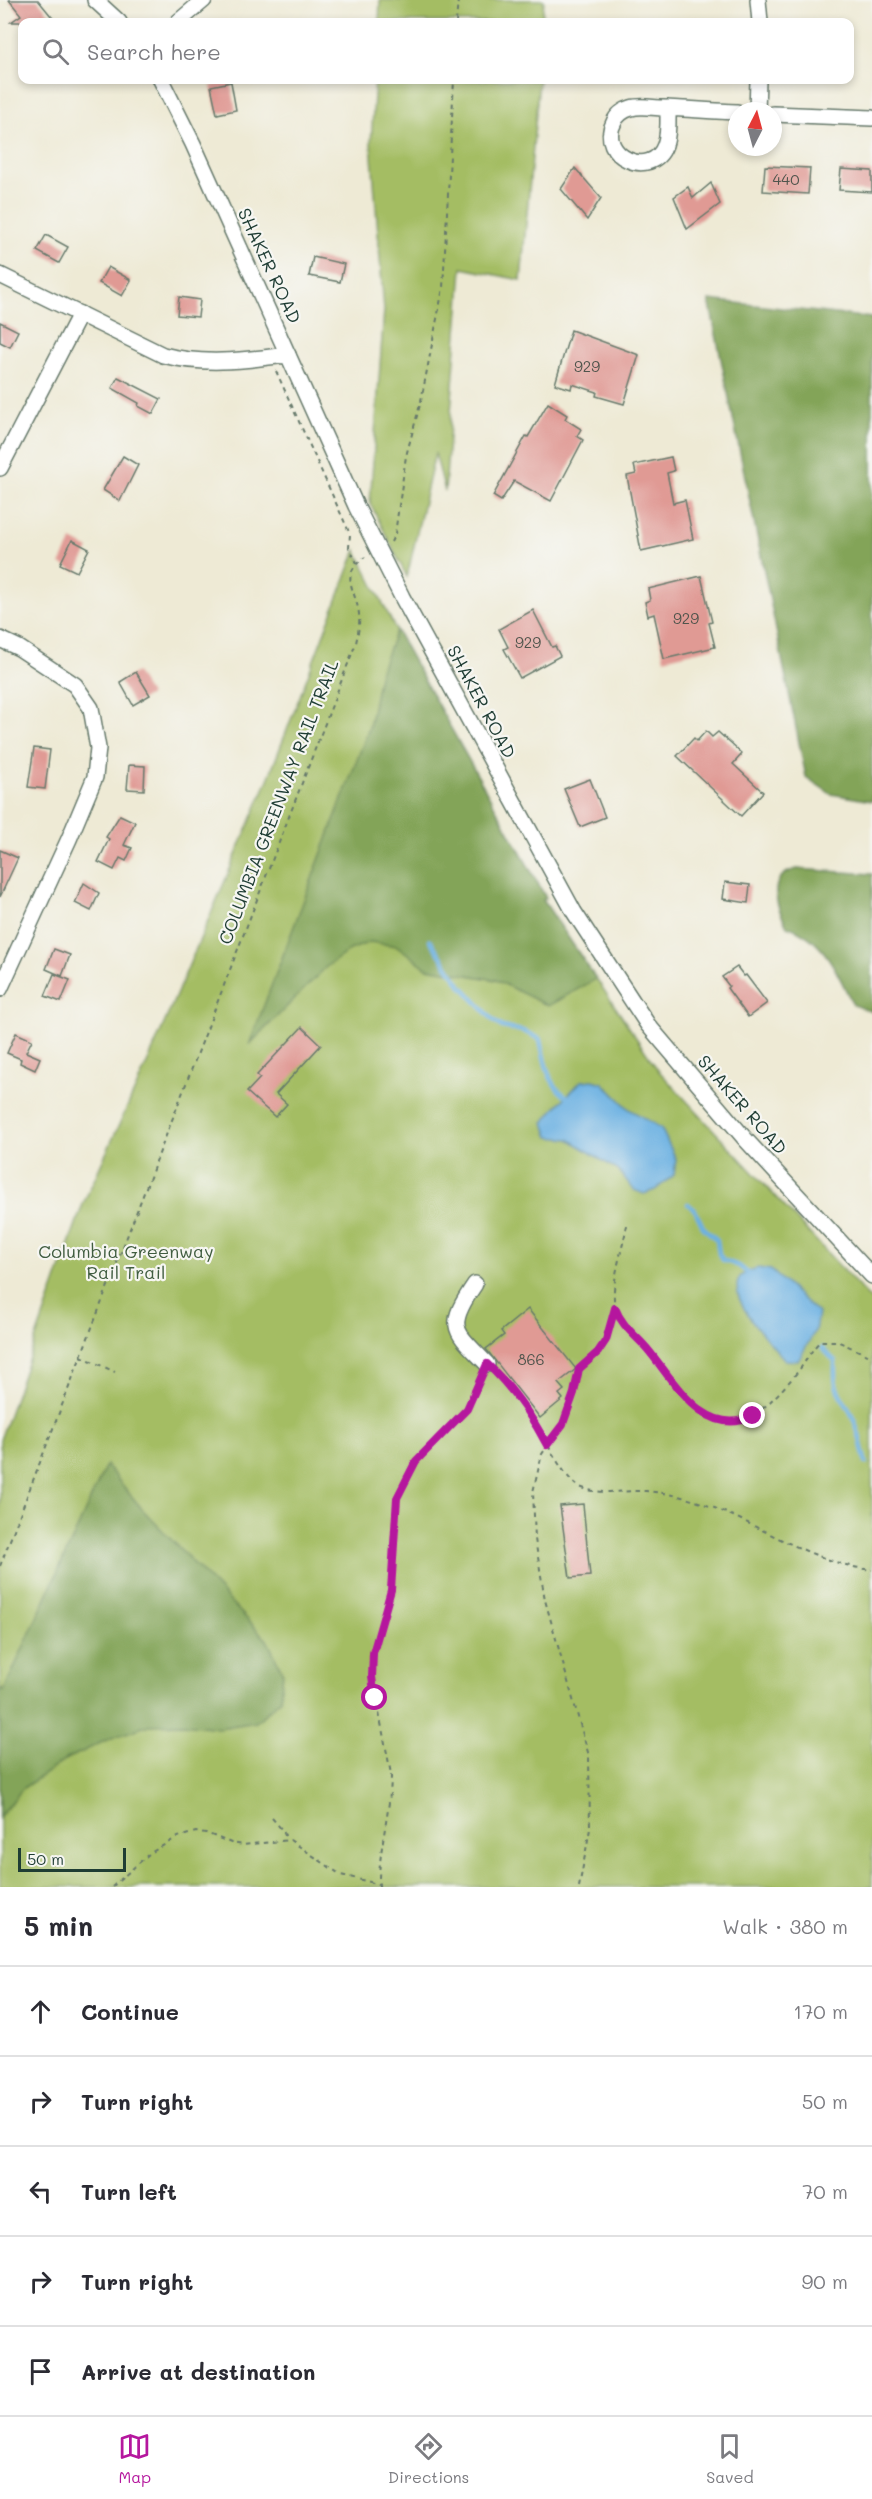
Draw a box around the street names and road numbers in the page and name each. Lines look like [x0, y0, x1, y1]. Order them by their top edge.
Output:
street label: SHAKER ROAD [233, 204, 307, 327]
street label: SHAKER ROAD [442, 641, 522, 762]
street label: COLUMBIA GREENWAY RAIL TRAIL [213, 655, 344, 948]
street label: SHAKER ROAD [693, 1049, 793, 1159]

